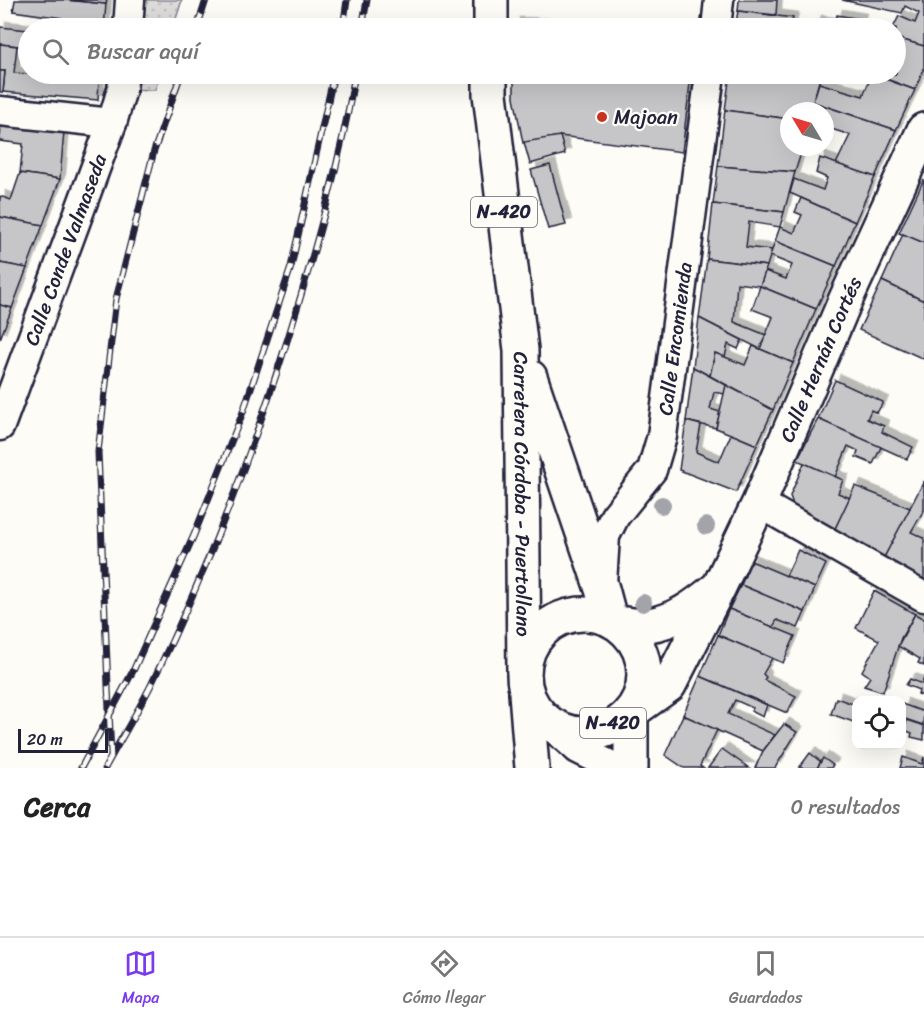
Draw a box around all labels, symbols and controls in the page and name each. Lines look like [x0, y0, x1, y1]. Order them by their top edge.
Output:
search box [18, 18, 906, 84]
text: Buscar aquí [87, 32, 199, 71]
icon: search [39, 35, 72, 68]
place label: Majoan [614, 100, 678, 135]
north arrow [780, 102, 834, 156]
marker: Majoan [595, 110, 609, 124]
street label: Calle Conde Valmaseda [14, 148, 117, 351]
road number: N-420 [471, 197, 537, 227]
street label: Calle Encomienda [648, 260, 703, 417]
street label: Calle Hernán Cortés [770, 270, 872, 448]
street label: Carretera Córdoba - Puertollano [503, 351, 541, 637]
map controls [852, 696, 906, 750]
button: locate [852, 696, 906, 750]
road number: N-420 [580, 708, 646, 738]
text: 20 m [27, 725, 63, 754]
scale bar [18, 726, 108, 754]
text: Cerca [24, 784, 90, 830]
text: 0 resultados [790, 790, 900, 825]
tab: Mapa [122, 947, 159, 1012]
tab: Cómo llegar [403, 947, 485, 1012]
tab: Guardados [729, 947, 802, 1012]

